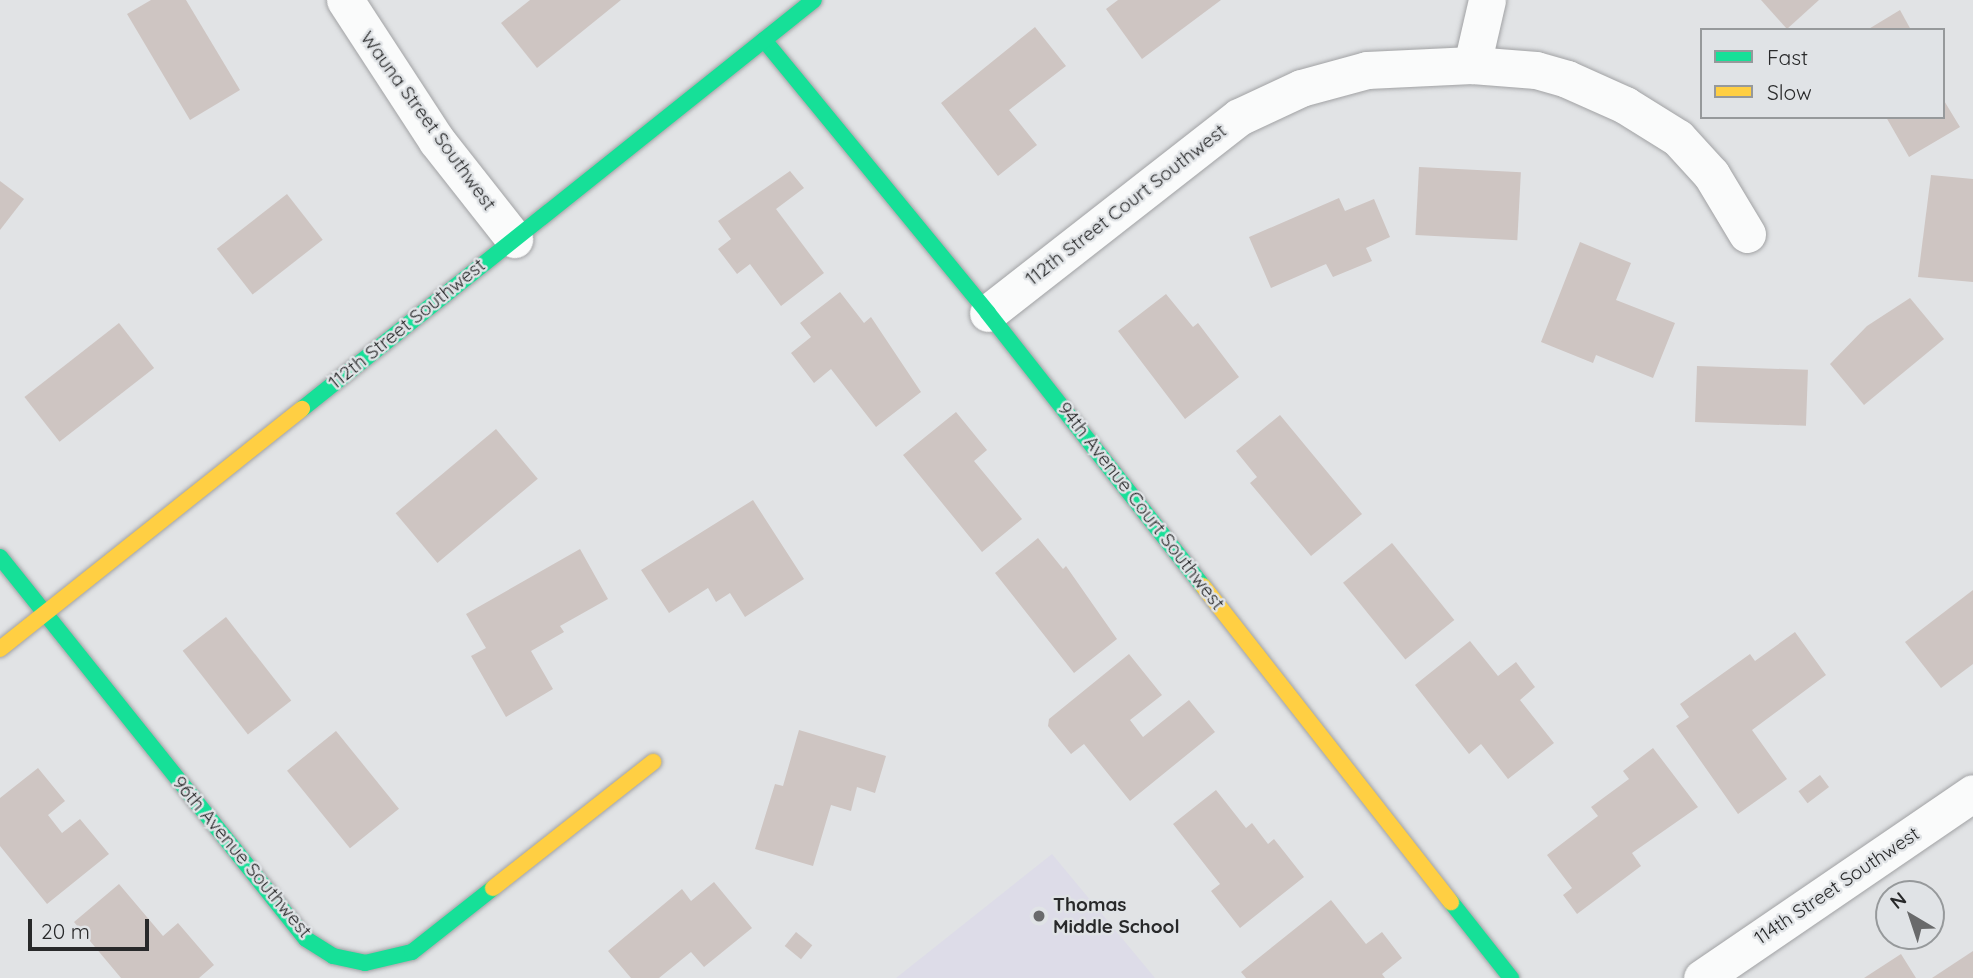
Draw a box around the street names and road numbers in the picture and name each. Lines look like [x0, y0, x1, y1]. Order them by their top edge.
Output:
street label: Wauna Street Southwest [355, 27, 501, 215]
street label: 112th Street Court Southwest [1021, 120, 1231, 290]
street label: 112th Street Southwest [324, 254, 490, 394]
street label: 94th Avenue Court Southwest [1053, 398, 1229, 614]
street label: 96th Avenue Southwest [168, 772, 316, 942]
street label: 114th Street Southwest [1750, 822, 1924, 950]

